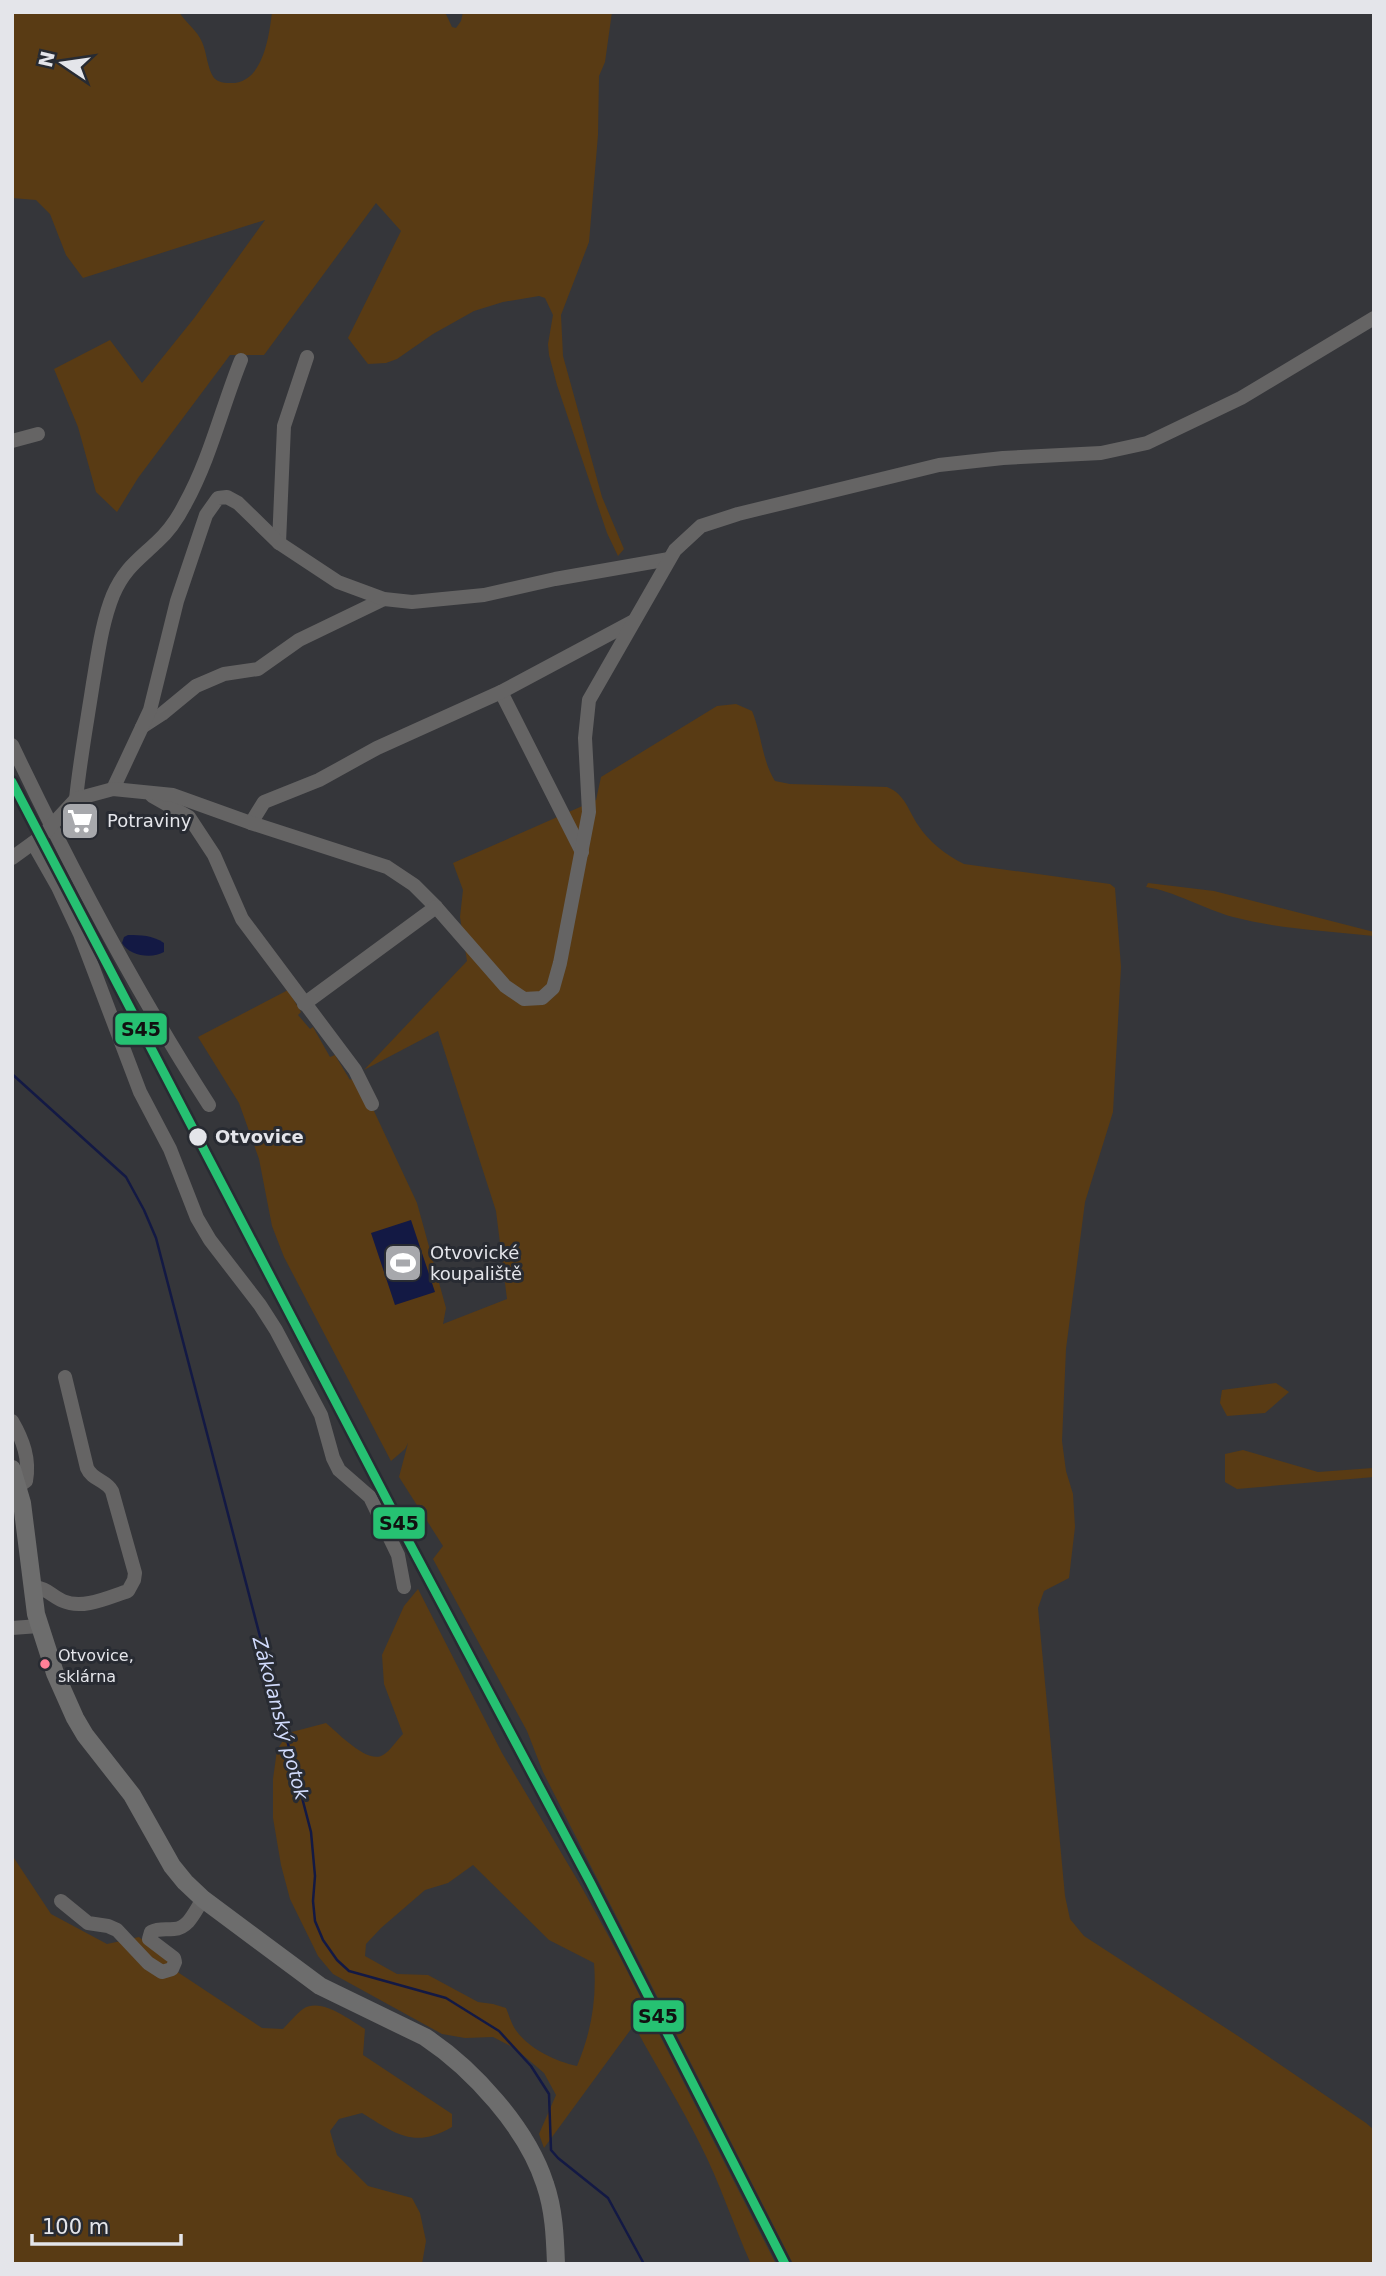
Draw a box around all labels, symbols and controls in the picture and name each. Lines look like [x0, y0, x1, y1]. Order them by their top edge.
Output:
north arrow [28, 28, 98, 98]
text: N [34, 49, 59, 69]
supermarket icon: Potraviny [59, 800, 101, 842]
place label: Potraviny [107, 810, 192, 831]
line badge: S45 [114, 1012, 168, 1046]
text: S45 [121, 1018, 161, 1040]
marker: Otvovice [187, 1126, 209, 1148]
place label: Otvovice [215, 1126, 304, 1147]
sports icon: Otvovické koupaliště [382, 1242, 424, 1284]
place label: Otvovické koupaliště [430, 1242, 522, 1284]
line badge: S45 [372, 1506, 426, 1540]
text: S45 [379, 1512, 419, 1534]
water label: Zákolanský potok [248, 1633, 314, 1803]
place label: Otvovice, sklárna [58, 1646, 134, 1686]
marker: Otvovice, sklárna [38, 1657, 52, 1671]
line badge: S45 [632, 1999, 685, 2033]
text: S45 [638, 2005, 678, 2027]
scale bar [32, 2202, 180, 2246]
text: 100 m [42, 2215, 109, 2239]

